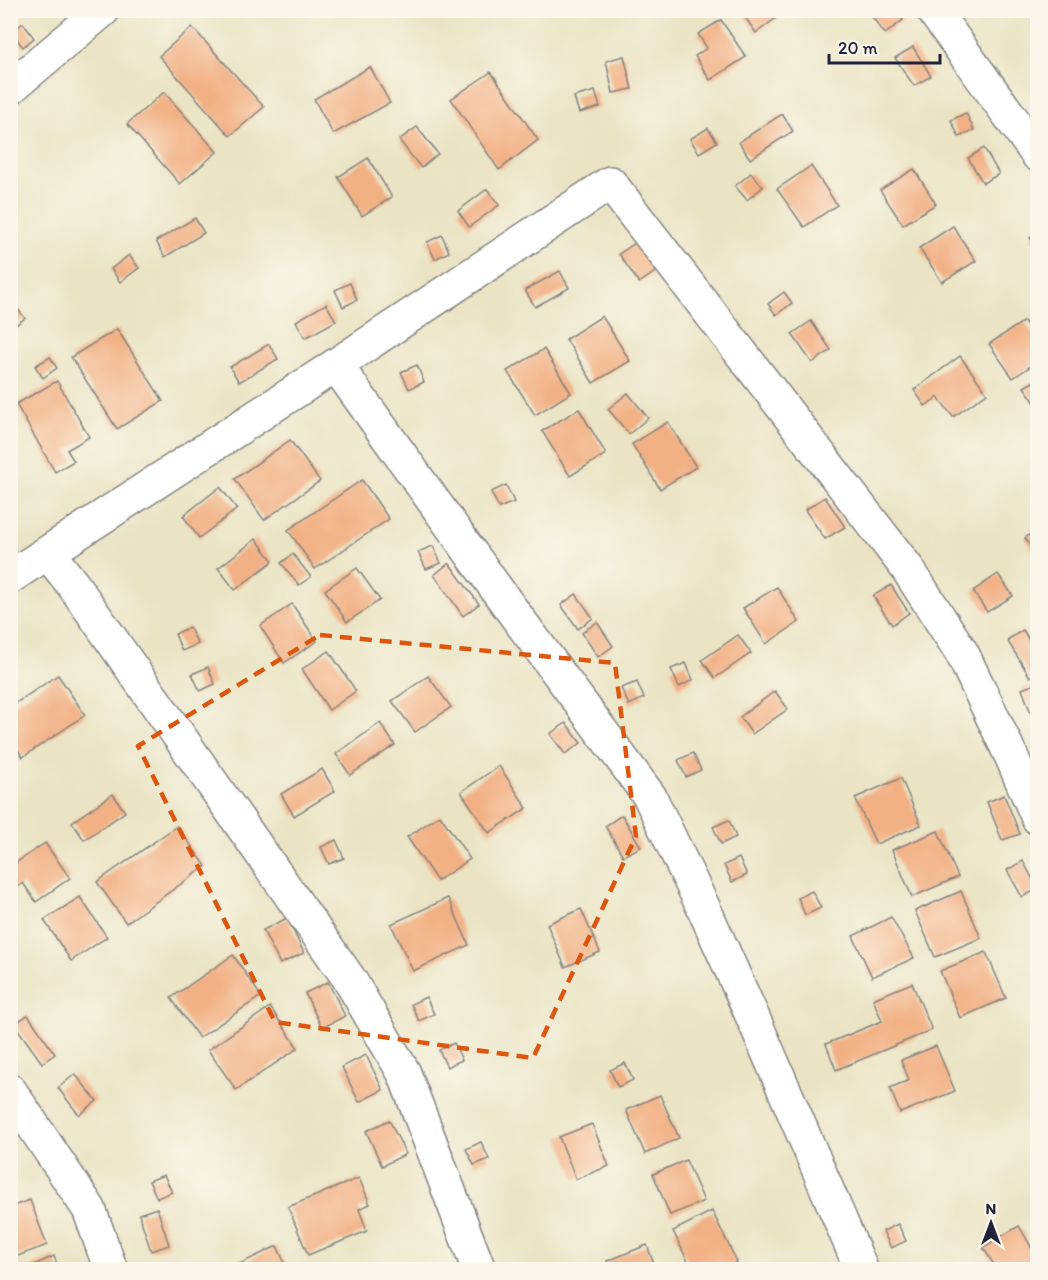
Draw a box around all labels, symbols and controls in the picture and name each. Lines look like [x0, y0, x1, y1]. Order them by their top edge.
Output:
scale bar [829, 27, 940, 65]
text: 20 m [838, 37, 878, 59]
north arrow [961, 1193, 1021, 1253]
text: N [986, 1199, 996, 1218]

